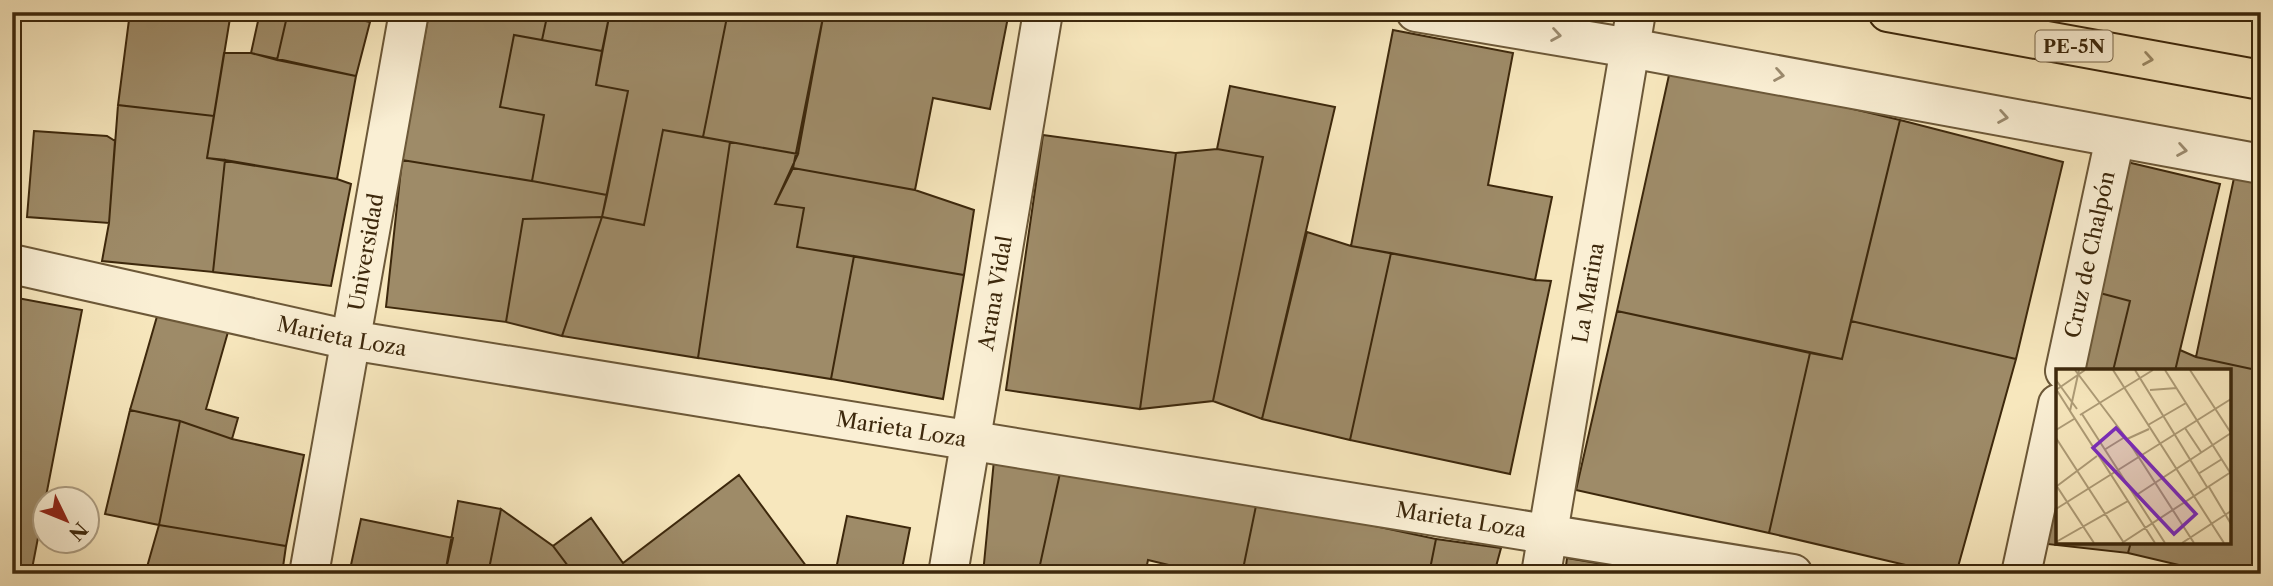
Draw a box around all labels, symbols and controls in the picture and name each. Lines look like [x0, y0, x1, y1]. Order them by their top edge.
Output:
one-way arrow [1550, 27, 1561, 42]
road number: PE-5N [2036, 30, 2112, 61]
one-way arrow [2142, 51, 2154, 66]
one-way arrow [1773, 67, 1785, 82]
one-way arrow [1997, 109, 2009, 124]
one-way arrow [2176, 142, 2188, 157]
street label: Cruz de Chalpón [2059, 169, 2120, 340]
street label: Universidad [343, 191, 389, 313]
street label: Arana Vidal [973, 234, 1017, 353]
street label: La Marina [1567, 240, 1609, 345]
street label: Marieta Loza [275, 311, 410, 361]
inset map [2056, 369, 2231, 544]
street label: Marieta Loza [835, 406, 969, 452]
north arrow [32, 484, 102, 554]
street label: Marieta Loza [1394, 497, 1529, 543]
text: N [64, 517, 92, 545]

